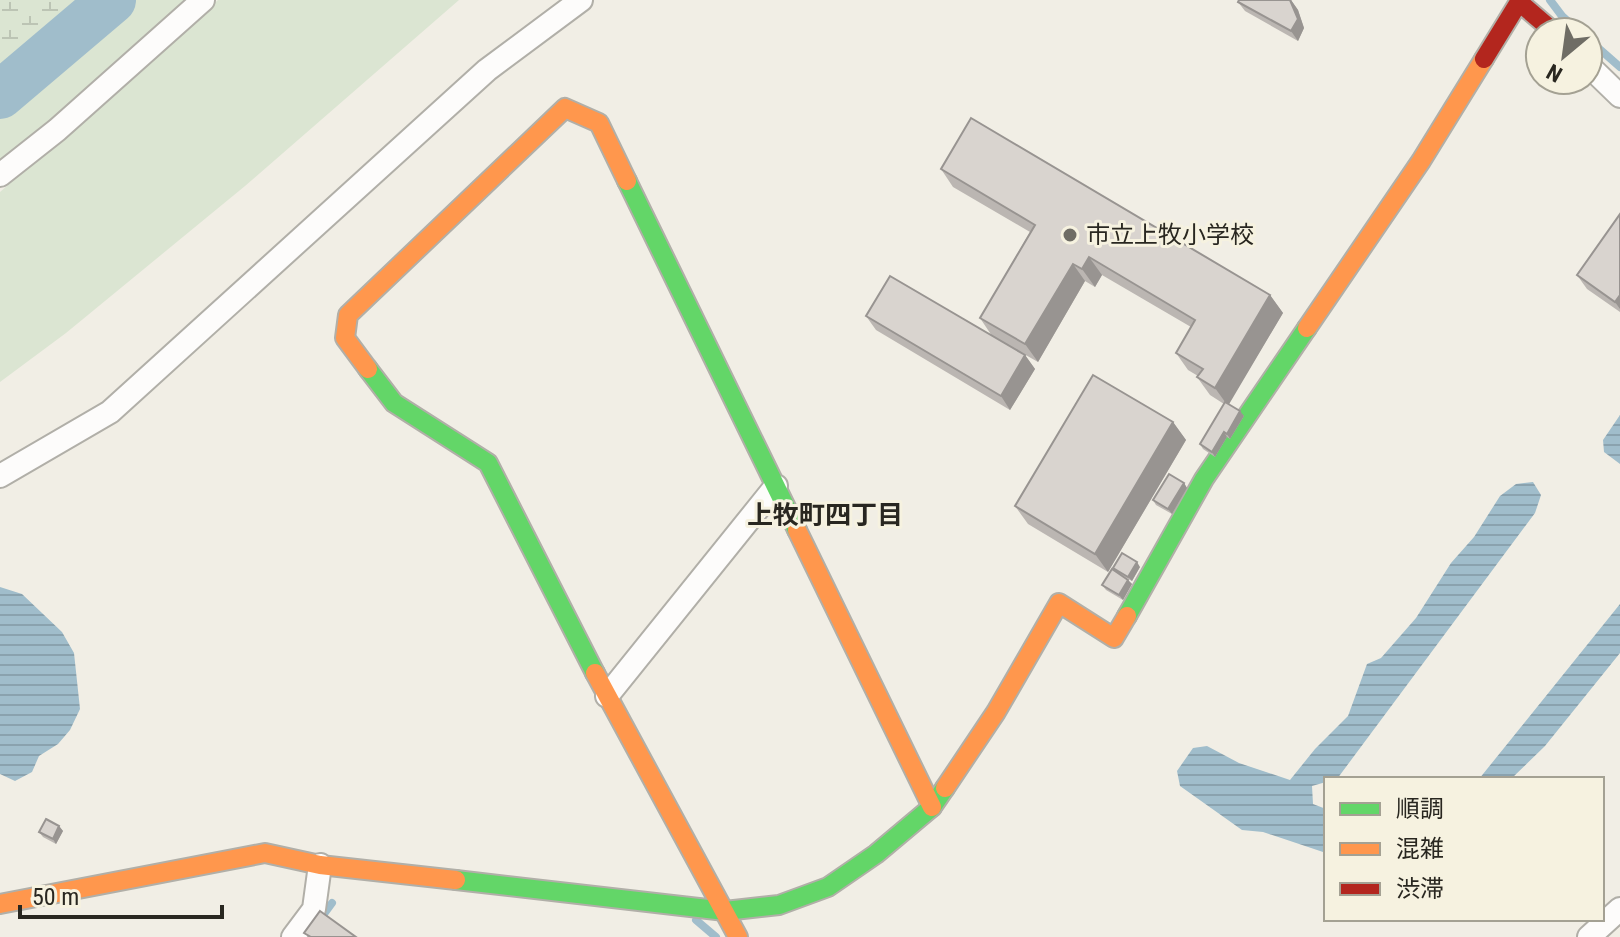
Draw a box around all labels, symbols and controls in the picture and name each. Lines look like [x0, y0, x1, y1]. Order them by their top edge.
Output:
north arrow [1524, 16, 1604, 96]
text: N [1543, 59, 1567, 87]
place label: 市立上牧小学校 [1086, 221, 1254, 249]
marker: 市立上牧小学校 [1061, 226, 1079, 244]
district label: 上牧町四丁目 [747, 500, 903, 530]
legend [1324, 777, 1604, 921]
text: 順調 [1396, 795, 1444, 823]
text: 混雑 [1396, 835, 1444, 863]
scale bar [20, 869, 222, 919]
text: 渋滞 [1396, 875, 1444, 903]
text: 50 m [32, 883, 79, 911]

